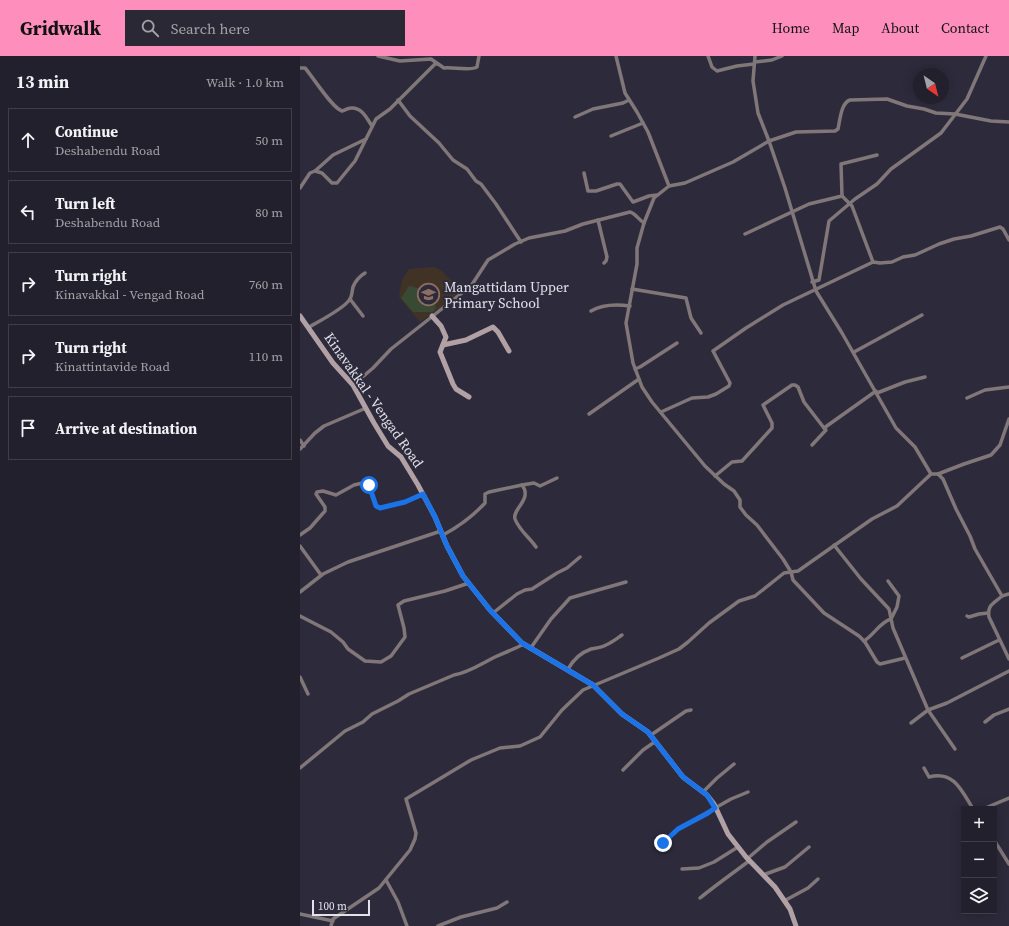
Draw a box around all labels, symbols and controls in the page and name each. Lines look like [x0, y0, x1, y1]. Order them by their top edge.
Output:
search box [125, 10, 405, 46]
text: Gridwalk [20, 15, 101, 41]
icon: search [139, 17, 161, 39]
text: Search here [171, 18, 250, 39]
text: Home [772, 18, 810, 38]
text: Map [832, 18, 859, 38]
text: About [881, 18, 919, 38]
text: Contact [941, 18, 989, 38]
north arrow [913, 68, 949, 104]
text: 13 min [16, 70, 69, 94]
text: Walk · 1.0 km [206, 74, 284, 91]
text: Continue [55, 121, 118, 142]
icon: ahead [17, 129, 39, 151]
text: 50 m [255, 132, 283, 149]
text: Deshabendu Road [55, 142, 160, 159]
text: Turn left [55, 193, 115, 214]
icon: left [17, 201, 39, 223]
text: 80 m [255, 204, 283, 221]
text: Deshabendu Road [55, 214, 160, 231]
text: Turn right [55, 265, 127, 286]
icon: right [17, 273, 39, 295]
text: 760 m [249, 276, 283, 293]
place label: Mangattidam Upper Primary School [444, 277, 569, 313]
school or university icon: Mangattidam Upper Primary School [416, 282, 442, 308]
text: Kinavakkal - Vengad Road [55, 286, 205, 303]
street label: Kinavakkal - Vengad Road [320, 328, 428, 472]
text: Turn right [55, 337, 127, 358]
icon: right [17, 345, 39, 367]
text: 110 m [249, 348, 283, 365]
text: Kinattintavide Road [55, 358, 170, 375]
icon: arrive [17, 417, 39, 439]
text: Arrive at destination [55, 418, 197, 439]
route start [360, 476, 378, 494]
map controls [961, 806, 997, 914]
button: + [961, 806, 997, 842]
route end [654, 834, 672, 852]
button: − [961, 842, 997, 878]
button: layers [961, 878, 997, 914]
scale bar [312, 898, 370, 917]
text: 100 m [318, 899, 347, 914]

